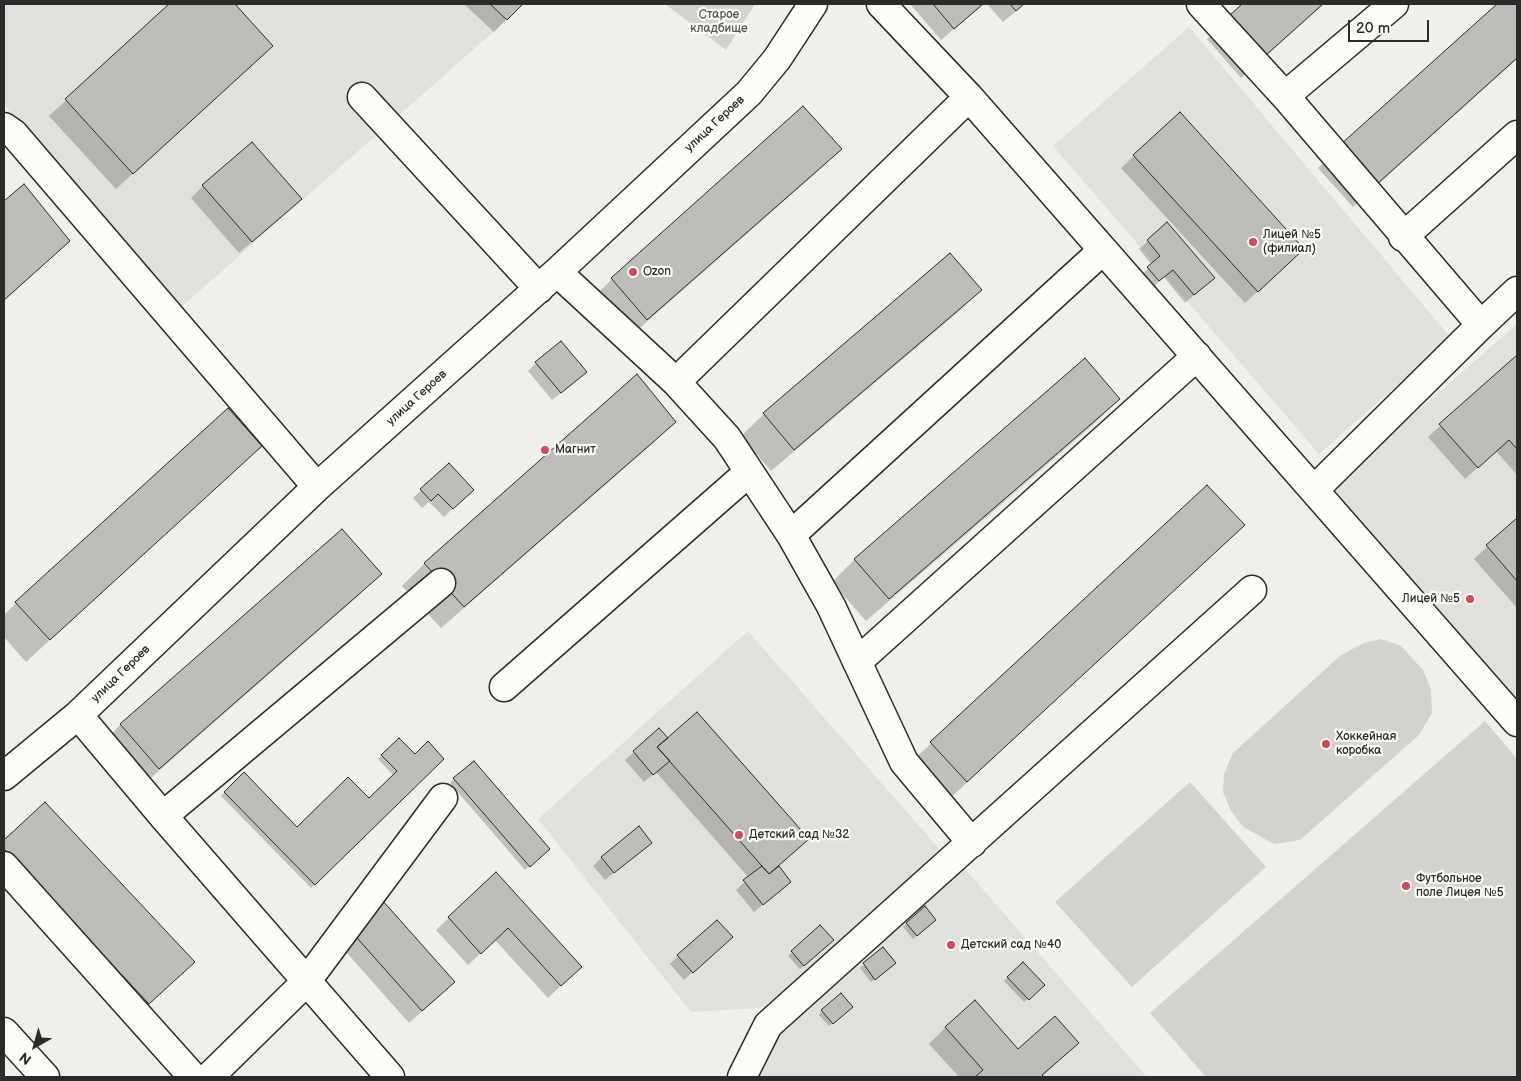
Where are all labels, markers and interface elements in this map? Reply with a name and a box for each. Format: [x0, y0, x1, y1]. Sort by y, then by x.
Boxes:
park label: Старое кладбище [690, 8, 748, 36]
scale bar [1351, 10, 1432, 42]
text: 20 m [1356, 19, 1390, 38]
street label: улица Героев [682, 93, 748, 155]
place label: Лицей №5 (филиал) [1263, 228, 1321, 256]
marker: Лицей №5 (филиал) [1247, 236, 1259, 248]
place label: Ozon [643, 265, 671, 279]
marker: Ozon [627, 266, 639, 278]
street label: улица Героев [384, 367, 450, 429]
place label: Магнит [555, 443, 596, 457]
marker: Магнит [539, 444, 551, 456]
place label: Лицей №5 [1402, 592, 1460, 606]
marker: Лицей №5 [1464, 593, 1476, 605]
street label: улица Героев [89, 643, 153, 705]
place label: Хоккейная коробка [1336, 730, 1396, 758]
marker: Хоккейная коробка [1320, 738, 1332, 750]
place label: Детский сад №32 [749, 828, 849, 842]
marker: Детский сад №32 [733, 829, 745, 841]
place label: Футбольное поле Лицея №5 [1416, 872, 1504, 900]
marker: Футбольное поле Лицея №5 [1400, 880, 1412, 892]
place label: Детский сад №40 [961, 938, 1061, 952]
marker: Детский сад №40 [945, 939, 957, 951]
north arrow [10, 1021, 60, 1071]
text: N [16, 1048, 35, 1068]

